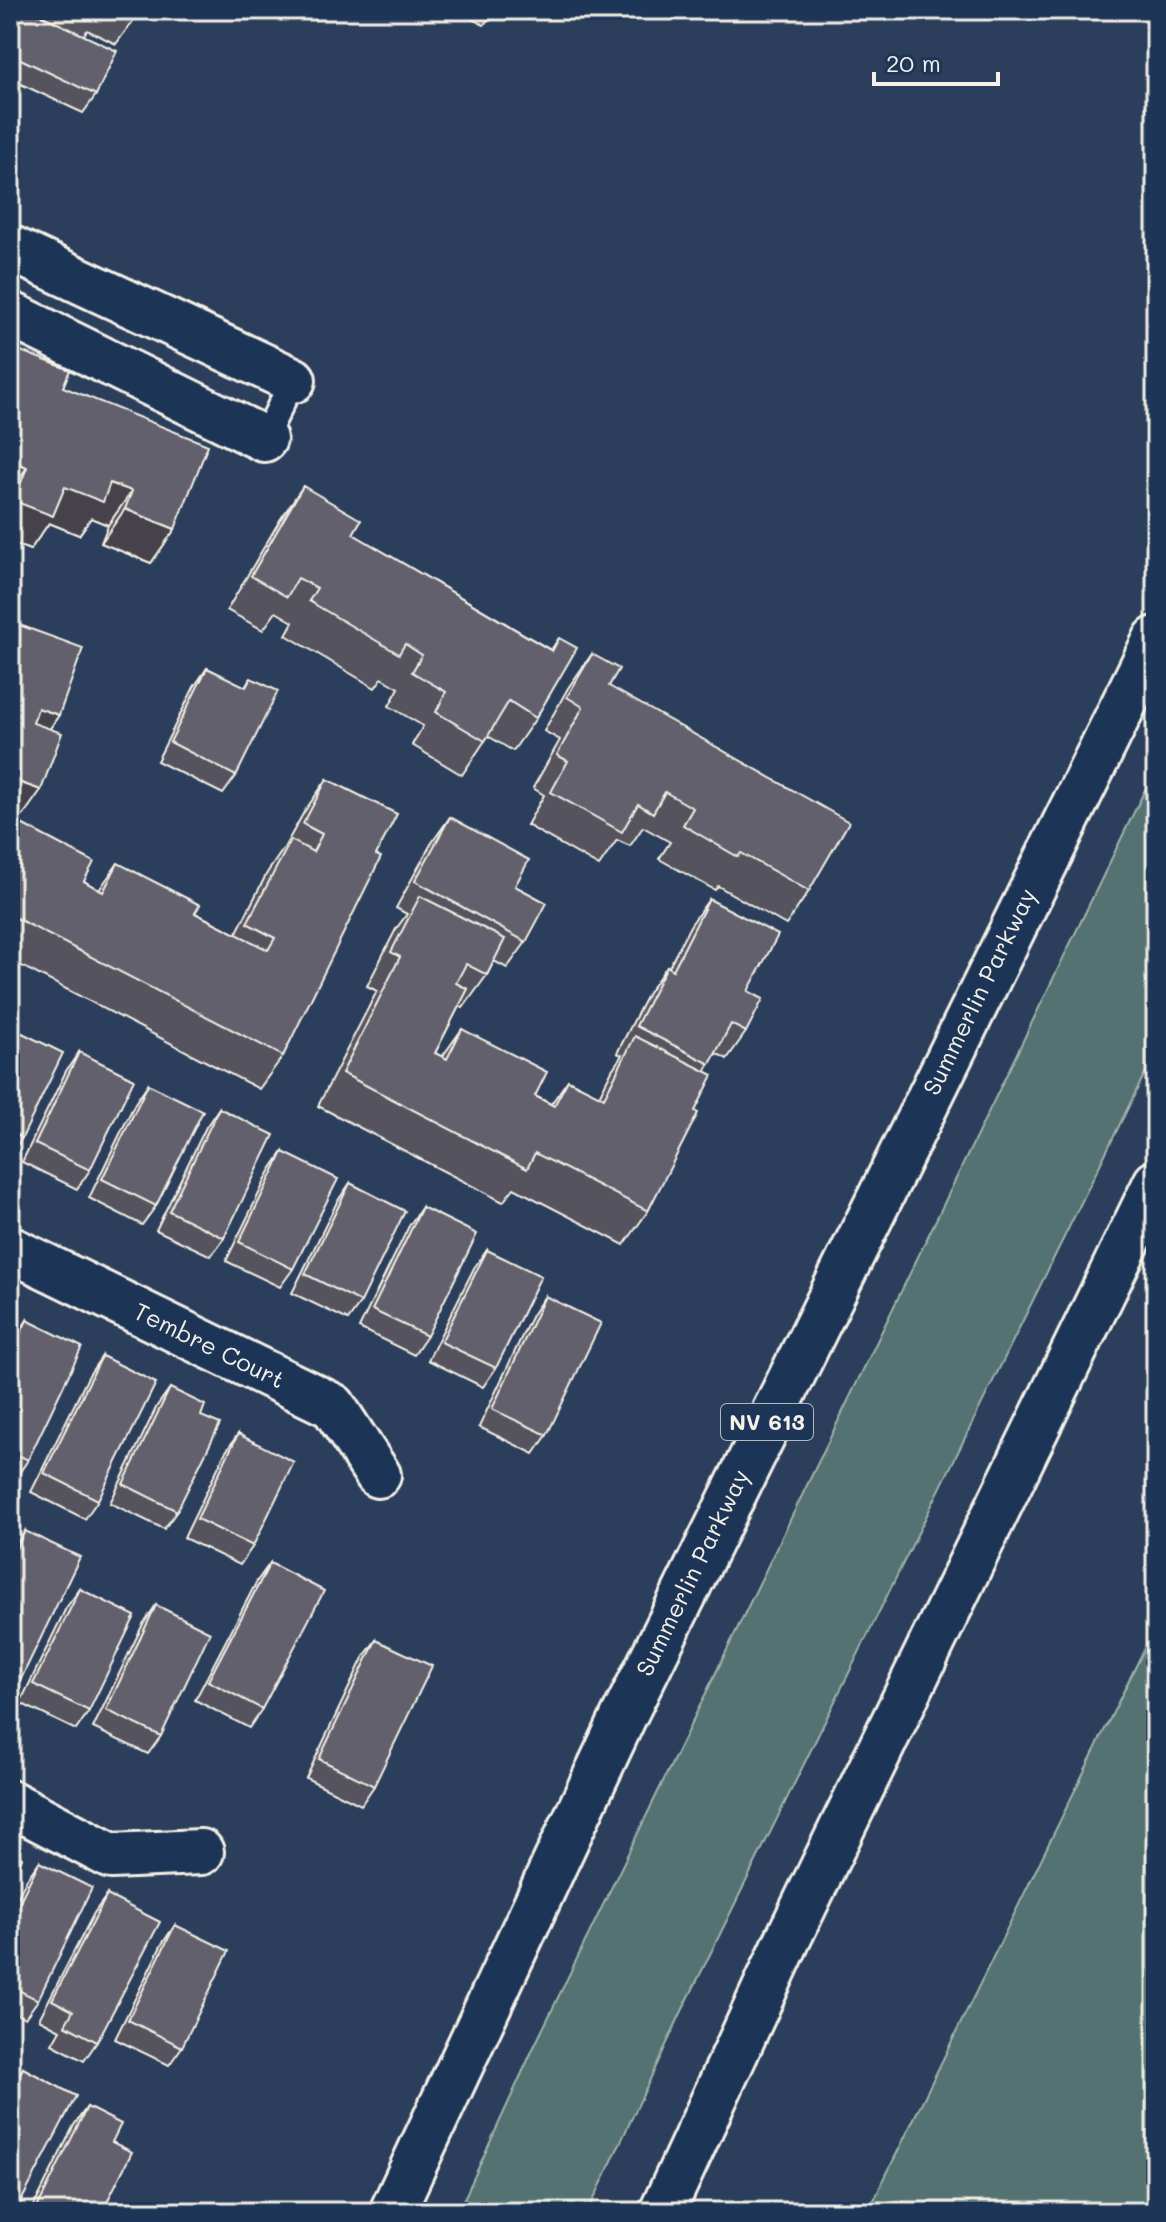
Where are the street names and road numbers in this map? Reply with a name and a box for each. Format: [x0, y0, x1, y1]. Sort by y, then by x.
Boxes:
street label: Summerlin Parkway [915, 883, 1042, 1100]
street label: Tembre Court [129, 1295, 290, 1395]
road number: NV 613 [721, 1404, 813, 1440]
street label: Summerlin Parkway [628, 1464, 755, 1681]

